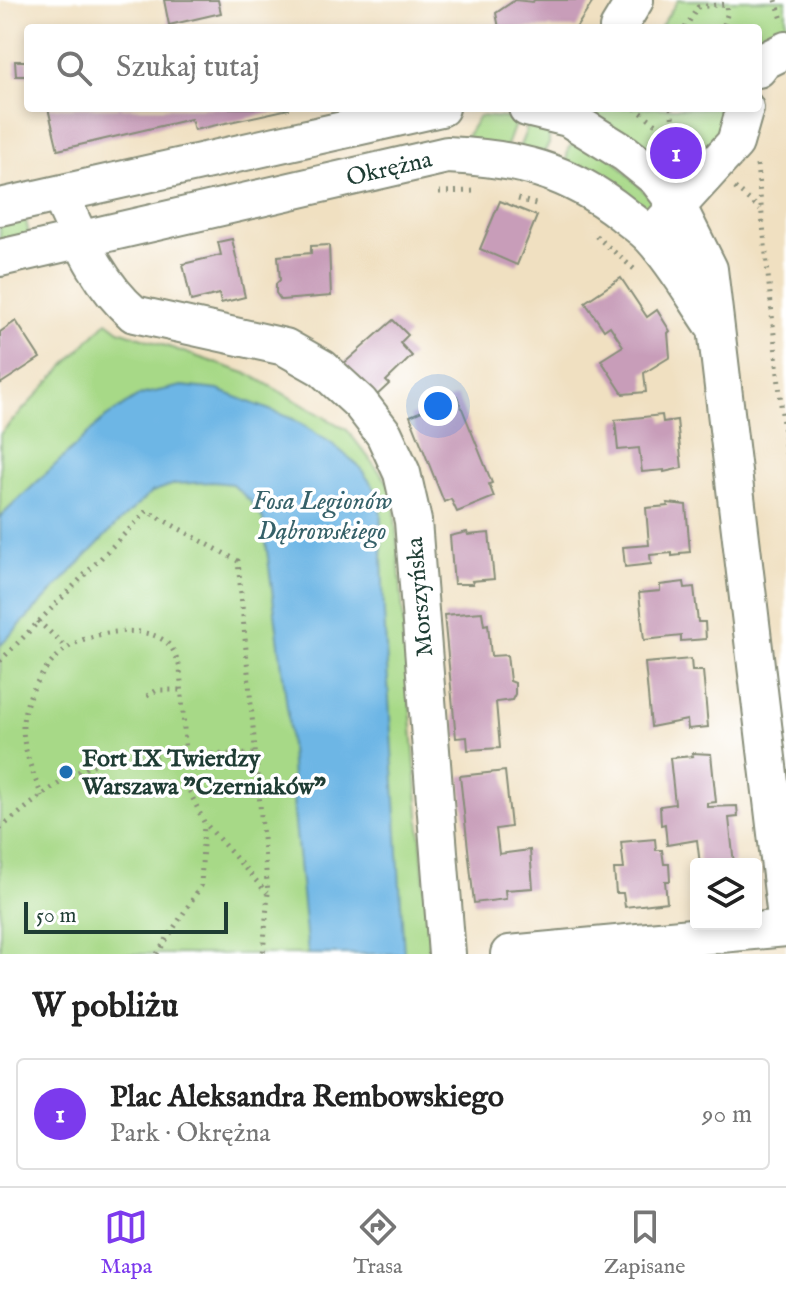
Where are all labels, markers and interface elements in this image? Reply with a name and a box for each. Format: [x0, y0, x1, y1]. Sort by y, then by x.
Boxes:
search box [24, 24, 762, 112]
icon: search [52, 46, 96, 90]
text: Szukaj tutaj [116, 49, 260, 87]
pin: 1 [650, 123, 702, 183]
street label: Okrężna [344, 144, 436, 194]
your location [418, 386, 458, 426]
water label: Fosa Legionów Dąbrowskiego [252, 485, 392, 549]
street label: Morszyńska [400, 535, 441, 658]
place label: Fort IX Twierdzy Warszawa "Czerniaków" [81, 744, 326, 803]
marker: Fort IX Twierdzy Warszawa "Czerniaków" [57, 763, 75, 781]
map controls [690, 858, 762, 930]
button: layers [690, 858, 762, 930]
scale bar [24, 898, 228, 934]
text: 50 m [36, 902, 77, 930]
text: W pobliżu [32, 985, 178, 1028]
text: Plac Aleksandra Rembowskiego [110, 1079, 504, 1117]
text: 1 [55, 1098, 65, 1131]
text: 90 m [702, 1098, 752, 1131]
text: Park · Okrężna [110, 1117, 271, 1150]
tab: Mapa [101, 1205, 152, 1281]
tab: Trasa [353, 1205, 403, 1281]
tab: Zapisane [604, 1205, 685, 1281]

